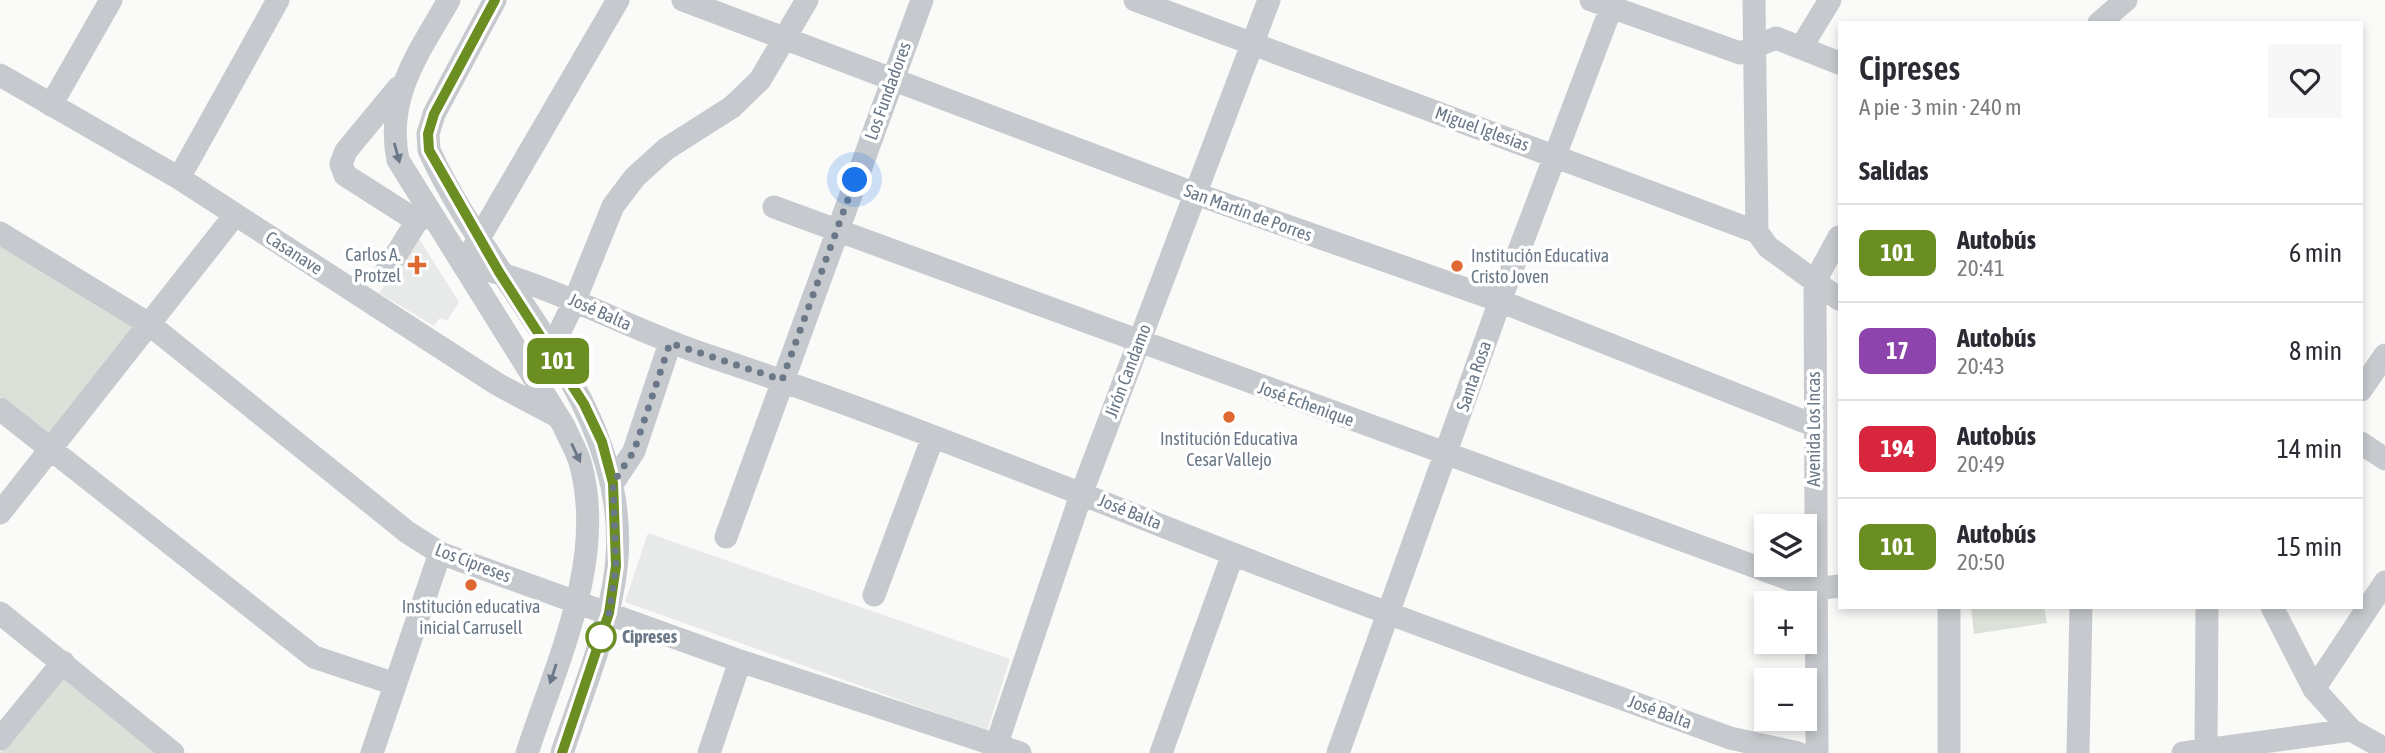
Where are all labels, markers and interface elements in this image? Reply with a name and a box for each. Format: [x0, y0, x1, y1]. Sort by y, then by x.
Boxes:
street label: Los Fundadores [860, 39, 915, 143]
button: heart [2268, 44, 2342, 118]
text: Cipreses [1859, 49, 1960, 87]
text: A pie · 3 min · 240 m [1859, 94, 2022, 120]
street label: Miguel Iglesias [1432, 102, 1532, 155]
one-way arrow [392, 142, 403, 164]
text: Salidas [1859, 156, 1928, 186]
your location [837, 162, 872, 197]
street label: San Martín de Porres [1181, 180, 1315, 245]
text: Autobús [1957, 225, 2036, 255]
street label: Casanave [262, 226, 327, 279]
text: 6 min [2289, 238, 2342, 268]
text: 101 [1881, 239, 1914, 266]
place label: Carlos A. Protzel [345, 244, 401, 286]
place label: Institución Educativa Cristo Joven [1471, 245, 1609, 287]
marker: Carlos A. Protzel [407, 255, 427, 275]
text: 20:41 [1957, 255, 2005, 281]
marker: Institución Educativa Cristo Joven [1449, 258, 1465, 274]
street label: José Balta [566, 288, 635, 335]
street label: Jirón Candamo [1100, 321, 1155, 421]
text: Autobús [1957, 323, 2036, 353]
text: 8 min [2289, 336, 2342, 366]
text: 17 [1886, 337, 1909, 364]
line badge: 101 [518, 338, 598, 384]
street label: Santa Rosa [1452, 338, 1495, 414]
text: 101 [541, 347, 575, 374]
text: 20:43 [1957, 353, 2005, 379]
street label: Avenida Los Incas [1803, 371, 1824, 487]
street label: José Echenique [1255, 376, 1357, 431]
marker: Institución Educativa Cesar Vallejo [1221, 409, 1237, 425]
text: Autobús [1957, 421, 2036, 451]
place label: Institución Educativa Cesar Vallejo [1160, 428, 1298, 470]
text: 14 min [2277, 434, 2342, 464]
text: 194 [1881, 435, 1914, 462]
one-way arrow [570, 443, 582, 463]
text: 20:49 [1957, 451, 2005, 477]
street label: José Balta [1095, 489, 1165, 534]
map controls [1754, 514, 1817, 731]
button: layers [1754, 514, 1817, 577]
text: Autobús [1957, 519, 2036, 549]
text: 15 min [2277, 532, 2342, 562]
text: 101 [1881, 533, 1914, 560]
street label: Los Cipreses [432, 539, 514, 587]
text: 20:50 [1957, 549, 2005, 575]
marker: Institución educativa inicial Carrusell [463, 577, 479, 593]
button: + [1754, 591, 1817, 654]
place label: Institución educativa inicial Carrusell [402, 596, 540, 638]
marker: Cipreses [586, 622, 616, 652]
place label: Cipreses [622, 626, 678, 647]
one-way arrow [547, 663, 558, 684]
button: − [1754, 668, 1817, 731]
street label: José Balta [1625, 690, 1695, 733]

